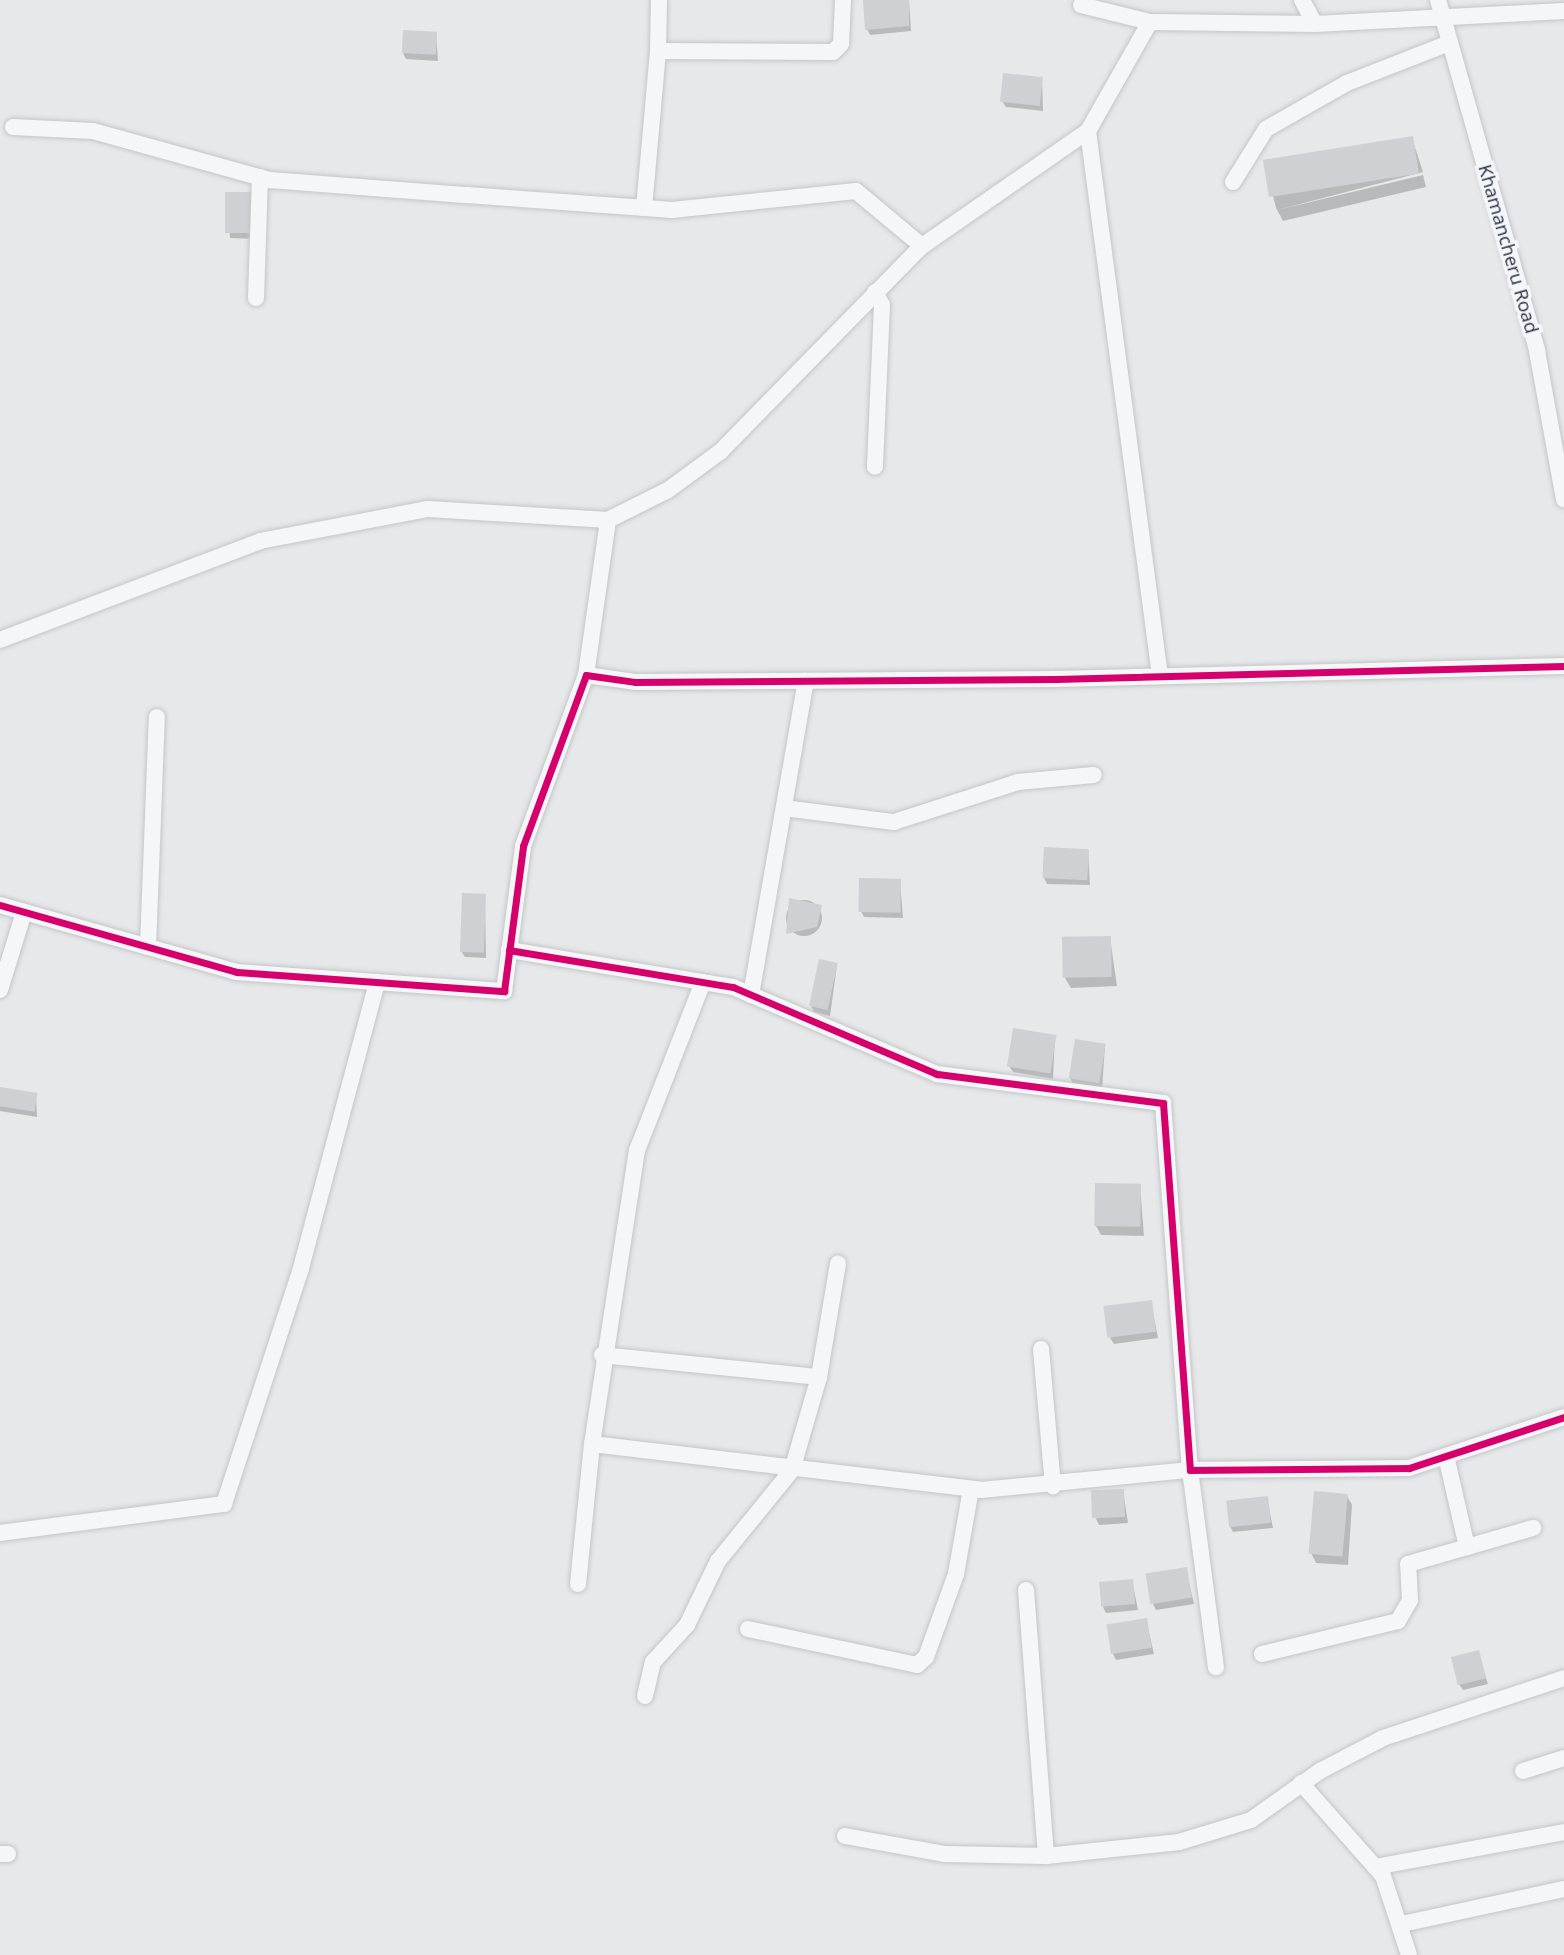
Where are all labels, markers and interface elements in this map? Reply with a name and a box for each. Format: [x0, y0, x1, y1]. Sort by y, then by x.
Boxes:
street label: Khamancheru Road [1473, 162, 1543, 336]

